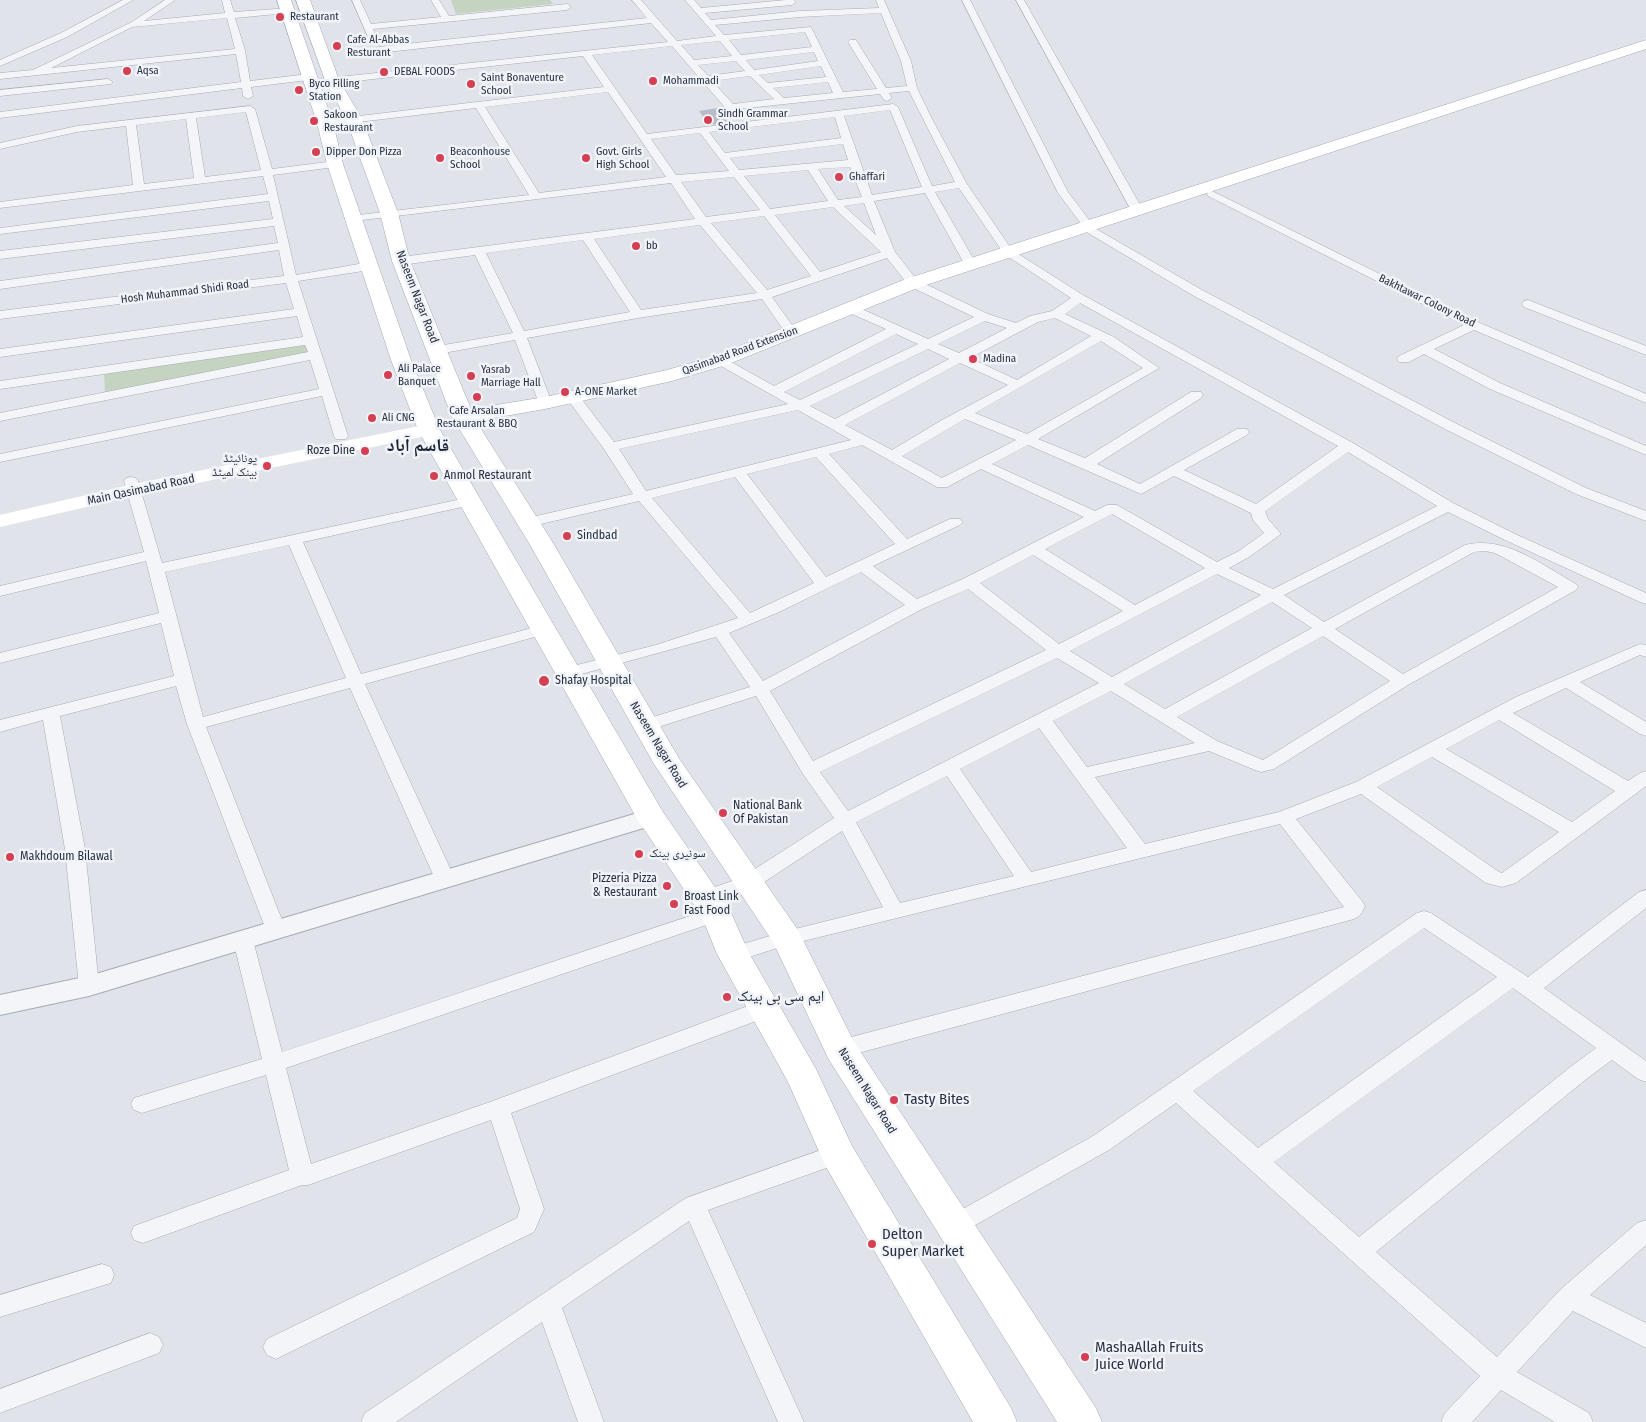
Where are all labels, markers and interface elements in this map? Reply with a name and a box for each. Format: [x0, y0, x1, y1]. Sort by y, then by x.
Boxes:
place label: Restaurant [290, 10, 339, 24]
marker: Restaurant [274, 11, 286, 23]
place label: Cafe Al-Abbas Resturant [347, 33, 409, 59]
marker: Cafe Al-Abbas Resturant [331, 40, 343, 52]
place label: Aqsa [137, 64, 159, 78]
marker: Aqsa [121, 65, 133, 77]
place label: DEBAL FOODS [394, 65, 455, 79]
marker: DEBAL FOODS [378, 66, 390, 78]
place label: Saint Bonaventure School [481, 71, 564, 97]
place label: Mohammadi [663, 74, 719, 88]
marker: Mohammadi [647, 75, 659, 87]
place label: Byco Filling Station [309, 77, 360, 103]
marker: Saint Bonaventure School [465, 78, 477, 90]
marker: Byco Filling Station [293, 84, 305, 96]
place label: Sindh Grammar School [718, 107, 788, 133]
place label: Sakoon Restaurant [324, 108, 373, 134]
marker: Sindh Grammar School [702, 114, 714, 126]
marker: Sakoon Restaurant [308, 115, 320, 127]
place label: Dipper Don Pizza [326, 145, 402, 159]
place label: Beaconhouse School [450, 145, 510, 171]
place label: Govt. Girls High School [596, 145, 649, 171]
marker: Dipper Don Pizza [310, 146, 322, 158]
marker: Beaconhouse School [434, 152, 446, 164]
marker: Govt. Girls High School [580, 152, 592, 164]
place label: Ghaffari [849, 170, 885, 184]
marker: Ghaffari [833, 171, 845, 183]
place label: bb [646, 239, 658, 253]
marker: bb [630, 240, 642, 252]
street label: Naseem Nagar Road [393, 249, 441, 345]
street label: Bakhtawar Colony Road [1377, 272, 1477, 330]
street label: Hosh Muhammad Shidi Road [120, 278, 250, 306]
street label: Qasimabad Road Extension [680, 324, 800, 378]
place label: Madina [983, 352, 1016, 366]
marker: Madina [967, 353, 979, 365]
place label: Ali Palace Banquet [398, 362, 441, 388]
place label: Yasrab Marriage Hall [481, 363, 541, 389]
marker: Ali Palace Banquet [382, 369, 394, 381]
marker: Yasrab Marriage Hall [465, 370, 477, 382]
place label: A-ONE Market [575, 385, 637, 399]
marker: A-ONE Market [559, 386, 571, 398]
marker: Cafe Arsalan Restaurant & BBQ [471, 391, 483, 403]
place label: Cafe Arsalan Restaurant & BBQ [437, 404, 517, 430]
place label: Ali CNG [382, 411, 415, 425]
marker: Ali CNG [366, 412, 378, 424]
district label: قاسم آباد [387, 435, 449, 457]
place label: Roze Dine [307, 444, 355, 458]
marker: Roze Dine [359, 445, 371, 457]
place label: یونائیٹڈ بینک لمیٹڈ [212, 452, 257, 480]
marker: یونائیٹڈ بینک لمیٹڈ [261, 460, 273, 472]
place label: Anmol Restaurant [444, 469, 532, 483]
marker: Anmol Restaurant [428, 470, 440, 482]
street label: Main Qasimabad Road [86, 472, 196, 508]
place label: Sindbad [577, 529, 617, 543]
marker: Sindbad [561, 530, 573, 542]
marker: Shafay Hospital [537, 674, 551, 688]
place label: Shafay Hospital [555, 674, 631, 688]
street label: Naseem Nagar Road [627, 699, 689, 791]
place label: National Bank Of Pakistan [733, 799, 802, 827]
marker: National Bank Of Pakistan [717, 807, 729, 819]
place label: سونیری بینک [649, 847, 706, 861]
marker: سونیری بینک [633, 848, 645, 860]
place label: Makhdoum Bilawal [20, 850, 113, 864]
marker: Makhdoum Bilawal [4, 851, 16, 863]
place label: Pizzeria Pizza & Restaurant [592, 872, 657, 900]
marker: Pizzeria Pizza & Restaurant [661, 880, 673, 892]
place label: Broast Link Fast Food [684, 890, 739, 918]
marker: Broast Link Fast Food [668, 898, 680, 910]
place label: ایم سی بی بینک [737, 988, 824, 1006]
marker: ایم سی بی بینک [721, 991, 733, 1003]
street label: Naseem Nagar Road [835, 1045, 899, 1137]
place label: Tasty Bites [904, 1091, 969, 1109]
marker: Tasty Bites [888, 1094, 900, 1106]
place label: Delton Super Market [882, 1226, 964, 1261]
marker: Delton Super Market [866, 1238, 878, 1250]
place label: MashaAllah Fruits Juice World [1095, 1339, 1203, 1374]
marker: MashaAllah Fruits Juice World [1079, 1351, 1091, 1363]

